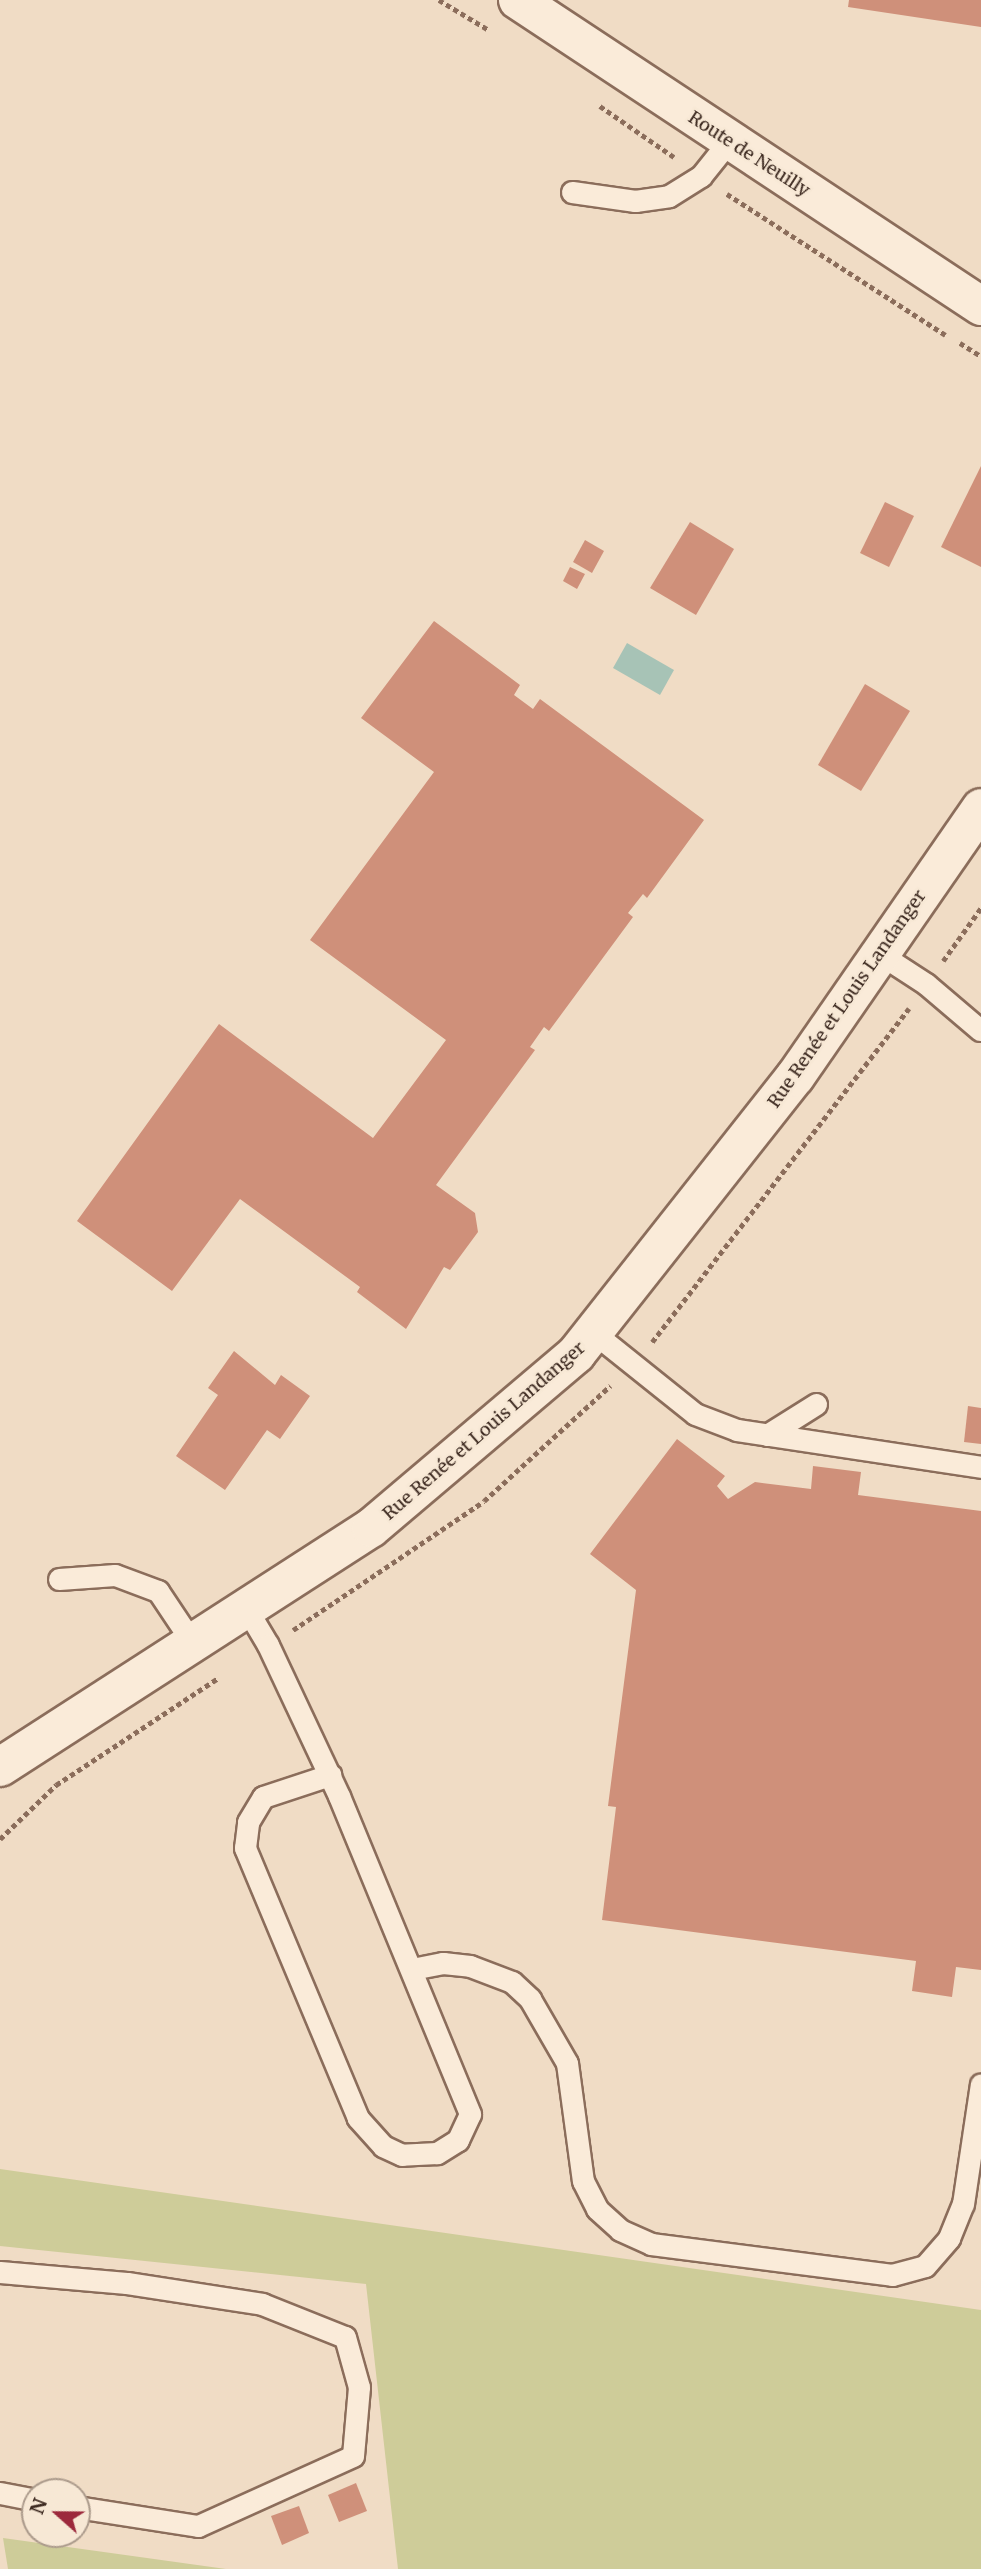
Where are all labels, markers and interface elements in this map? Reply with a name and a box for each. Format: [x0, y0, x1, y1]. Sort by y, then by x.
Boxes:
street label: Route de Neuilly [684, 107, 814, 201]
street label: Rue Renée et Louis Landanger [763, 886, 931, 1112]
street label: Rue Renée et Louis Landanger [378, 1337, 590, 1525]
north arrow [21, 2478, 91, 2548]
text: N [24, 2495, 52, 2518]

